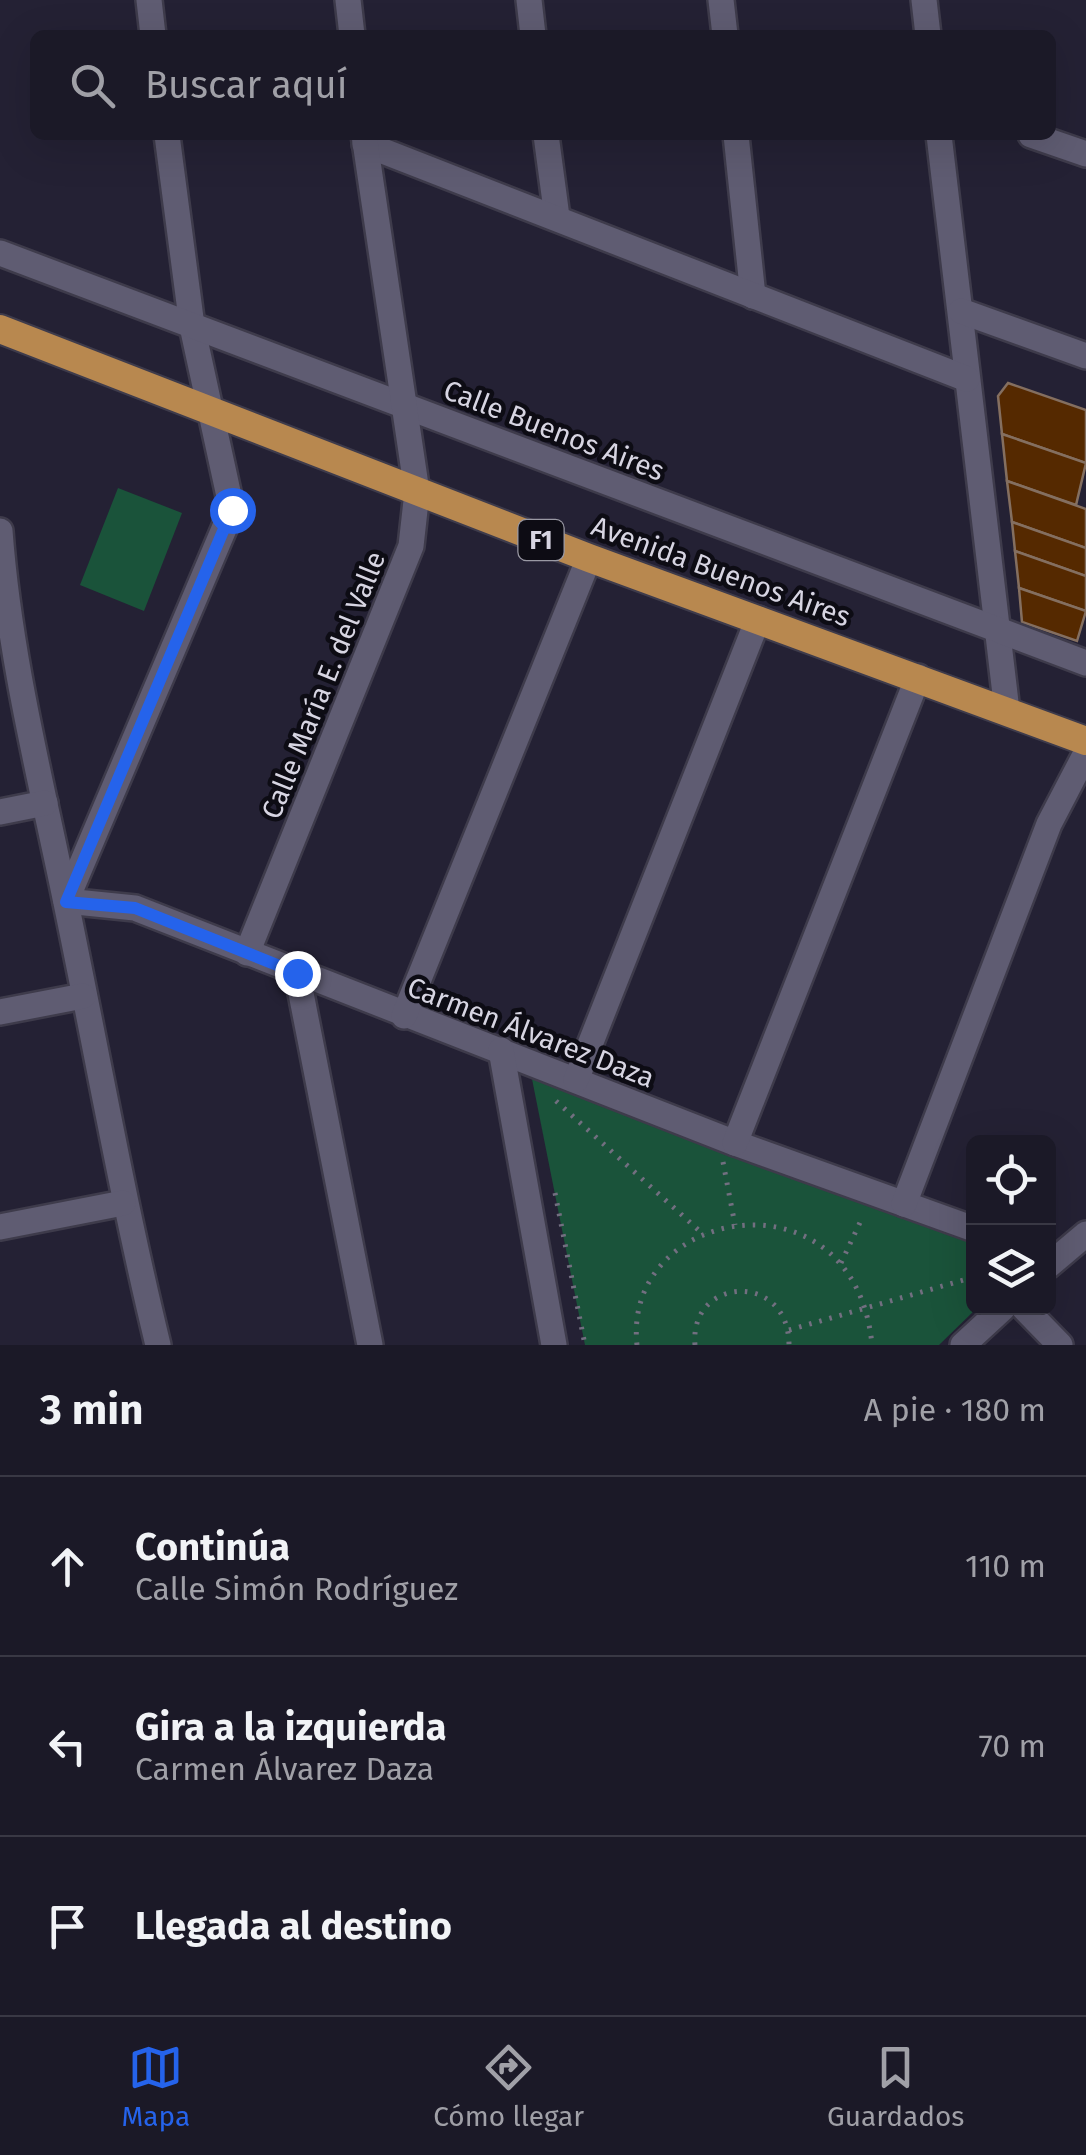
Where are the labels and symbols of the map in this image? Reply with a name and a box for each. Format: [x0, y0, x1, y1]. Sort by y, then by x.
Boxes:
street label: Calle Buenos Aires [439, 373, 669, 488]
route start [210, 488, 256, 534]
street label: Avenida Buenos Aires [587, 509, 855, 634]
road number: F1 [518, 520, 564, 560]
street label: Calle María E. del Valle [255, 547, 392, 824]
route end [275, 951, 321, 997]
street label: Carmen Álvarez Daza [403, 970, 659, 1095]

